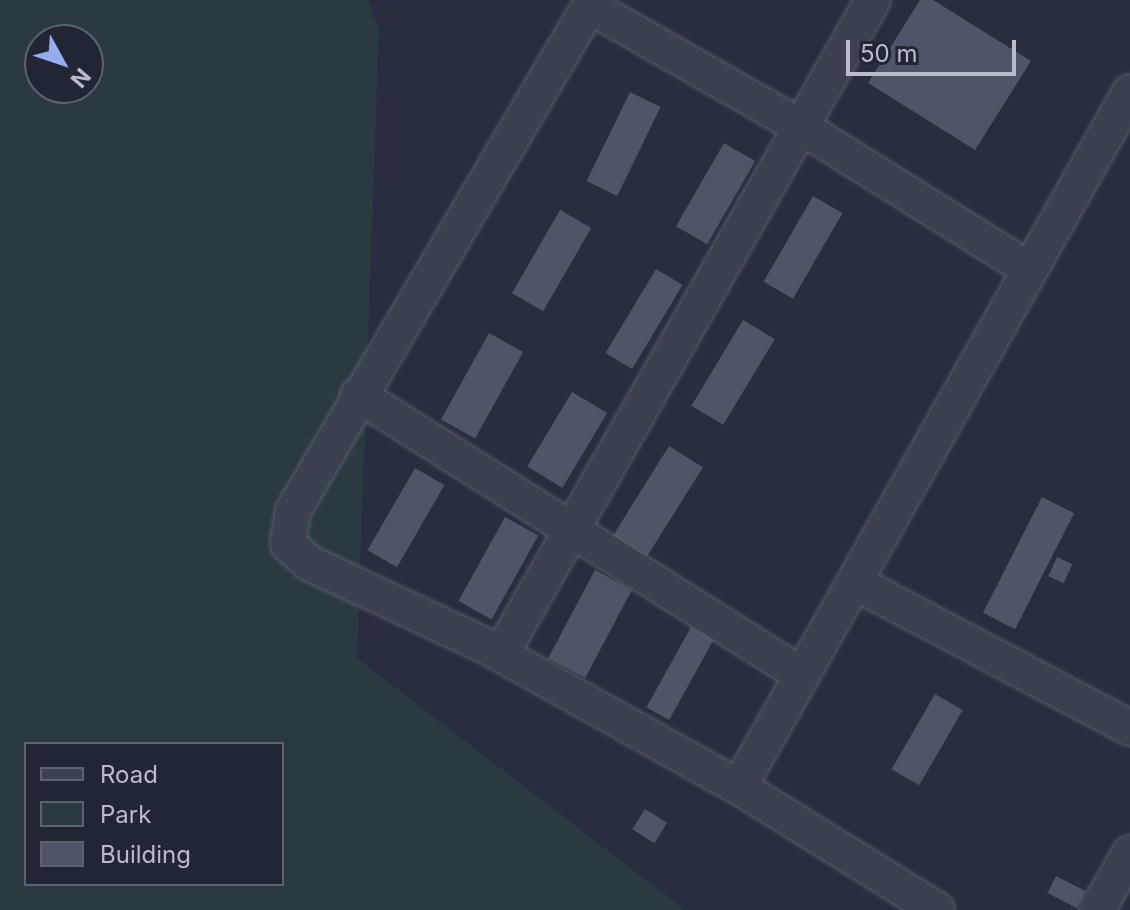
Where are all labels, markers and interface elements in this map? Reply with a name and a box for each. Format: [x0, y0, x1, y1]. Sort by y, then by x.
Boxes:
north arrow [24, 24, 104, 104]
scale bar [850, 24, 1020, 74]
text: 50 m [860, 39, 918, 68]
text: N [66, 63, 96, 93]
legend [24, 742, 284, 886]
text: Road [100, 760, 158, 789]
text: Park [100, 800, 151, 829]
text: Building [100, 840, 191, 869]

